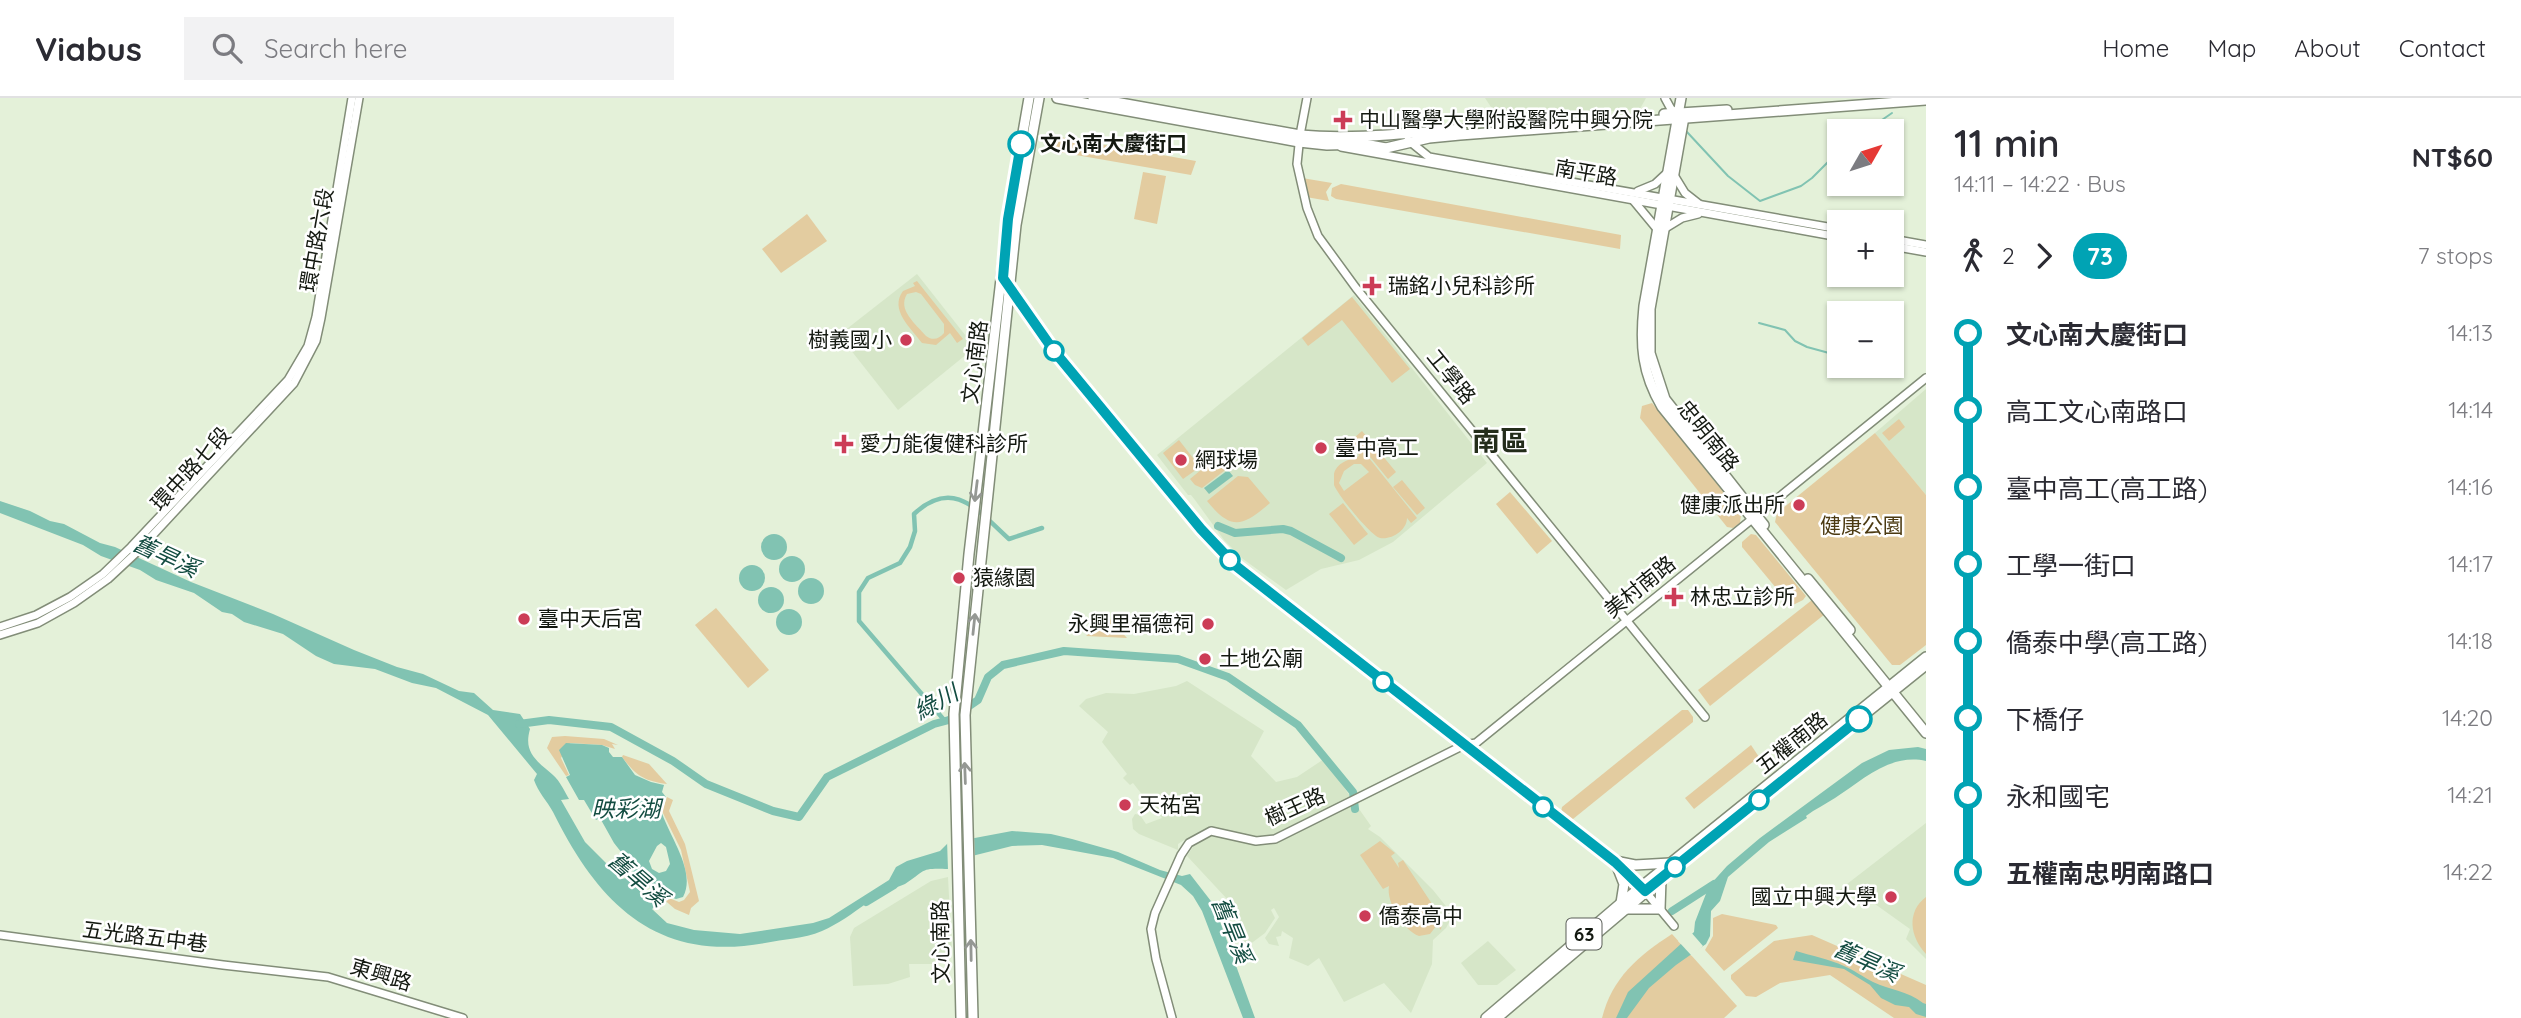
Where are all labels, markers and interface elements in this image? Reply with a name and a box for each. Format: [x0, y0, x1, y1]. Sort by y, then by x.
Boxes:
search box [184, 17, 674, 80]
text: Viabus [35, 28, 142, 69]
icon: search [208, 29, 246, 67]
text: Search here [264, 32, 407, 65]
text: Home [2102, 33, 2169, 63]
text: Map [2207, 33, 2256, 63]
text: About [2294, 33, 2361, 63]
text: Contact [2399, 33, 2486, 63]
place label: 中山醫學大學附設醫院中興分院 [1359, 106, 1653, 132]
marker: 中山醫學大學附設醫院中興分院 [1333, 110, 1353, 130]
north arrow [1827, 119, 1904, 196]
map controls [1827, 119, 1904, 378]
text: 11 min [1954, 119, 2060, 167]
place label: 文心南大慶街口 [1040, 130, 1187, 156]
marker: 文心南大慶街口 [1008, 131, 1034, 157]
text: NT$60 [2412, 141, 2493, 174]
street label: 南平路 [1553, 154, 1619, 190]
text: 14:11 – 14:22 · Bus [1954, 169, 2126, 198]
street label: 環中路六段 [294, 186, 338, 294]
button: + [1827, 210, 1904, 287]
icon: walk [1954, 237, 1992, 275]
icon: forward [2025, 237, 2063, 275]
text: 2 [2002, 241, 2015, 270]
text: 73 [2087, 241, 2113, 271]
text: 7 stops [2418, 241, 2493, 270]
place label: 瑞銘小兒科診所 [1388, 272, 1535, 298]
marker: 瑞銘小兒科診所 [1362, 276, 1382, 296]
button: − [1827, 301, 1904, 378]
text: 文心南大慶街口 [2006, 318, 2188, 351]
text: 14:13 [2448, 318, 2493, 347]
street label: 文心南路 [956, 319, 992, 405]
place label: 樹義國小 [808, 326, 892, 352]
marker: 樹義國小 [898, 332, 914, 348]
unlabelled marker [1044, 341, 1064, 361]
street label: 工學路 [1422, 344, 1482, 409]
street label: 忠明南路 [1672, 395, 1745, 476]
text: 高工文心南路口 [2006, 395, 2188, 428]
text: 14:14 [2448, 395, 2493, 424]
street label: 環中路七段 [145, 421, 236, 516]
district label: 南區 [1472, 423, 1528, 458]
place label: 愛力能復健科診所 [860, 430, 1028, 456]
marker: 愛力能復健科診所 [834, 434, 854, 454]
place label: 臺中高工 [1335, 434, 1419, 460]
marker: 臺中高工 [1313, 440, 1329, 456]
place label: 網球場 [1195, 446, 1258, 472]
marker: 網球場 [1173, 452, 1189, 468]
text: 臺中高工(高工路) [2006, 472, 2207, 505]
text: 14:16 [2448, 472, 2493, 501]
one-way arrow [970, 479, 983, 502]
place label: 健康派出所 [1680, 491, 1785, 517]
marker: 健康派出所 [1791, 497, 1807, 513]
park label: 健康公園 [1820, 512, 1904, 538]
water label: 舊旱溪 [129, 528, 206, 585]
text: 工學一街口 [2006, 549, 2136, 582]
text: 14:17 [2448, 549, 2493, 578]
unlabelled marker [1220, 550, 1240, 570]
street label: 美村南路 [1599, 550, 1680, 623]
place label: 猿緣園 [973, 564, 1036, 590]
marker: 猿緣園 [951, 570, 967, 586]
place label: 林忠立診所 [1690, 583, 1795, 609]
marker: 林忠立診所 [1664, 587, 1684, 607]
place label: 臺中天后宮 [538, 605, 643, 631]
place label: 永興里福德祠 [1068, 610, 1194, 636]
marker: 臺中天后宮 [516, 611, 532, 627]
one-way arrow [968, 613, 981, 636]
marker: 永興里福德祠 [1200, 616, 1216, 632]
text: 僑泰中學(高工路) [2006, 626, 2207, 659]
text: 14:18 [2447, 626, 2493, 655]
place label: 土地公廟 [1219, 645, 1303, 671]
marker: 土地公廟 [1197, 651, 1213, 667]
unlabelled marker [1373, 672, 1393, 692]
water label: 綠川 [909, 676, 966, 725]
text: 下橋仔 [2006, 703, 2084, 736]
text: 14:20 [2442, 703, 2493, 732]
street label: 五權南路 [1751, 706, 1832, 779]
unlabelled marker [1846, 706, 1872, 732]
one-way arrow [959, 762, 972, 785]
text: 永和國宅 [2006, 780, 2110, 813]
text: 14:21 [2447, 780, 2493, 809]
street label: 樹王路 [1261, 781, 1329, 831]
unlabelled marker [1749, 790, 1769, 810]
place label: 天祐宮 [1139, 791, 1202, 817]
water label: 映彩湖 [592, 794, 664, 823]
marker: 天祐宮 [1117, 797, 1133, 813]
unlabelled marker [1533, 797, 1553, 817]
water label: 舊旱溪 [603, 845, 676, 914]
unlabelled marker [1665, 857, 1685, 877]
text: 五權南忠明南路口 [2006, 857, 2214, 890]
text: 14:22 [2443, 857, 2493, 886]
place label: 國立中興大學 [1751, 883, 1877, 909]
marker: 國立中興大學 [1883, 889, 1899, 905]
water label: 舊旱溪 [1206, 892, 1260, 970]
street label: 文心南路 [926, 900, 954, 984]
place label: 僑泰高中 [1379, 902, 1463, 928]
marker: 僑泰高中 [1357, 908, 1373, 924]
street label: 五光路五中巷 [81, 915, 209, 957]
road number: 63 [1566, 918, 1602, 950]
water label: 舊旱溪 [1830, 933, 1907, 989]
one-way arrow [965, 939, 978, 962]
street label: 東興路 [347, 952, 415, 996]

